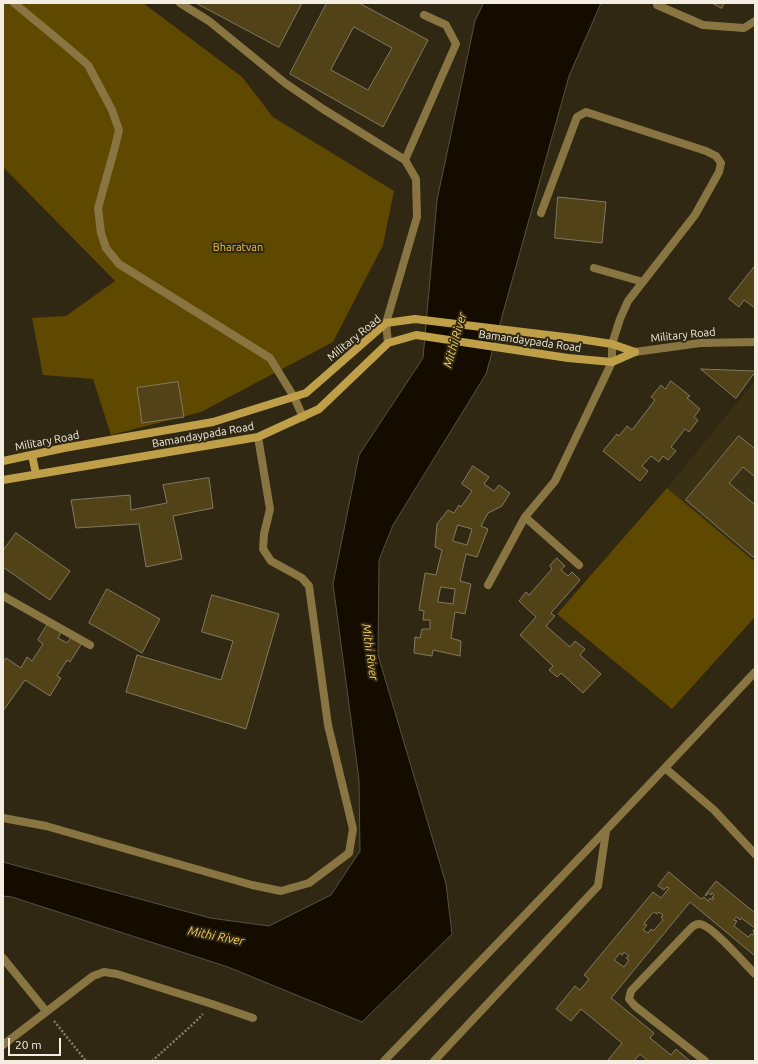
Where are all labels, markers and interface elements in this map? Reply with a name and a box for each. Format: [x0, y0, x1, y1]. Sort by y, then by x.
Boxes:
park label: Bharatvan [213, 240, 263, 254]
water label: Mithi River [440, 311, 470, 369]
street label: Military Road [324, 312, 384, 364]
street label: Military Road [650, 325, 716, 345]
street label: Bamandaypada Road [478, 327, 582, 355]
street label: Bamandaypada Road [151, 420, 255, 450]
street label: Military Road [14, 428, 80, 454]
water label: Mithi River [359, 623, 381, 681]
water label: Mithi River [187, 923, 245, 949]
scale bar [10, 1030, 63, 1056]
text: 20 m [15, 1038, 42, 1051]

